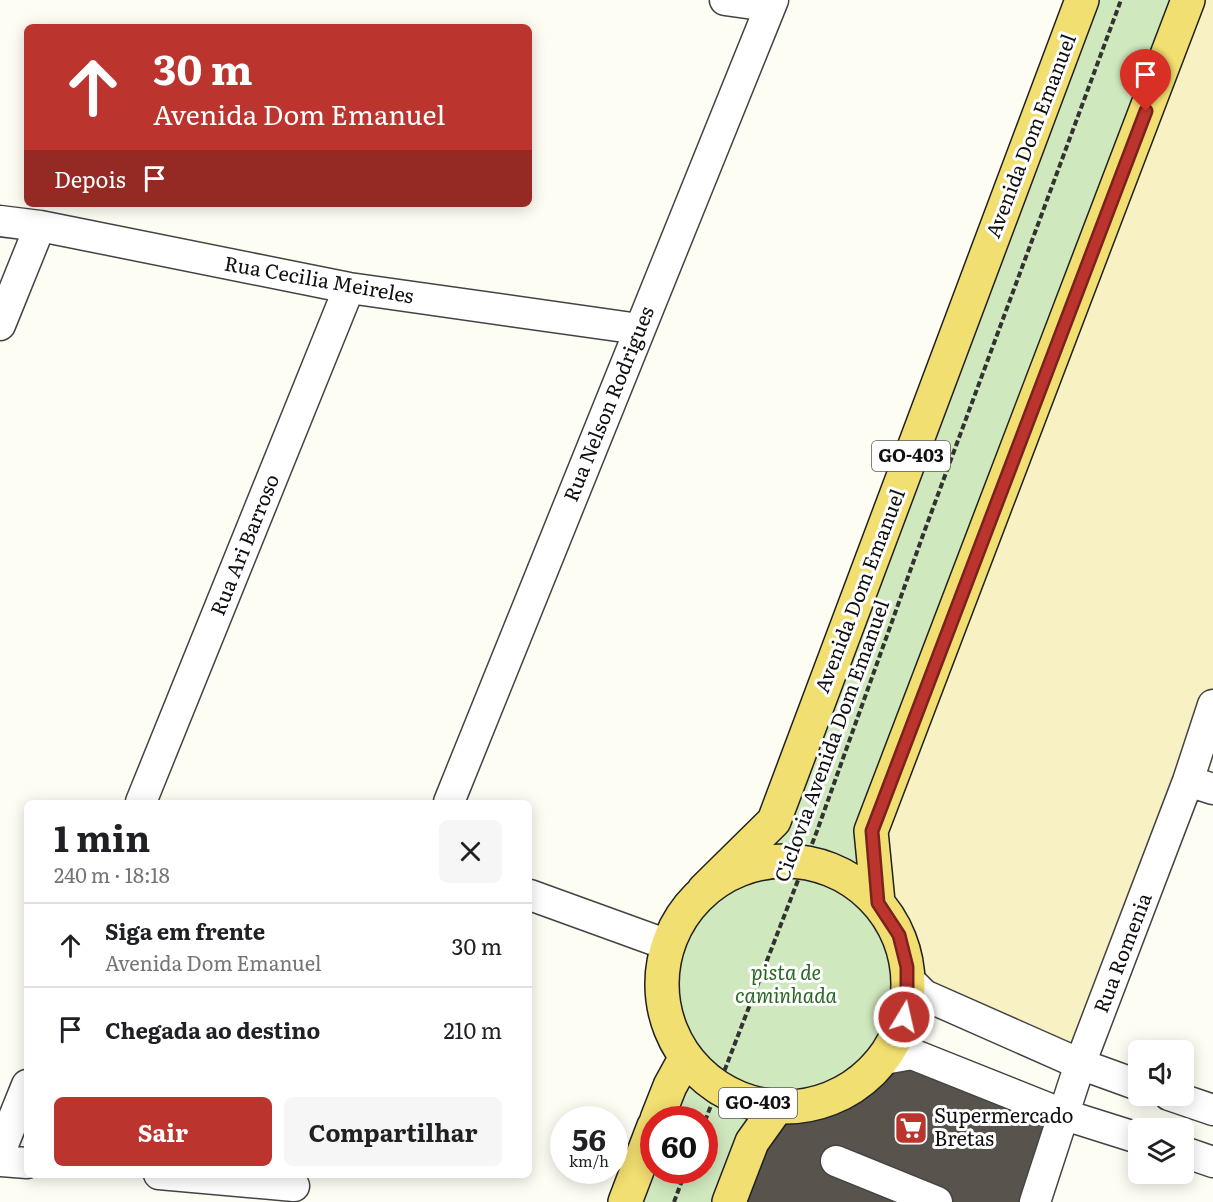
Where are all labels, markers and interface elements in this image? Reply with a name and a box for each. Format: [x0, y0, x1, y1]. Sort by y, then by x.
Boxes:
street label: Avenida Dom Emanuel [976, 29, 1082, 242]
text: 30 m [153, 36, 253, 98]
icon: ahead [54, 48, 132, 126]
pin [1120, 49, 1171, 111]
icon: arrive [1129, 58, 1162, 91]
text: Avenida Dom Emanuel [153, 93, 445, 133]
text: Depois [54, 162, 126, 195]
icon: arrive [138, 162, 171, 195]
street label: Rua Cecilia Meireles [222, 247, 416, 309]
street label: Rua Nelson Rodrigues [554, 301, 660, 505]
road number: GO-403 [872, 441, 950, 471]
street label: Rua Ari Barroso [201, 469, 285, 619]
street label: Avenida Dom Emanuel [805, 484, 911, 697]
street label: Ciclovia Avenida Dom Emanuel [765, 595, 895, 886]
text: 1 min [54, 810, 150, 863]
button: close [439, 820, 502, 883]
text: 240 m · 18:18 [54, 859, 170, 889]
street label: Rua Romenia [1084, 888, 1158, 1017]
text: Siga em frente [105, 914, 265, 947]
icon: ahead [54, 929, 87, 962]
text: 30 m [452, 929, 502, 962]
text: Avenida Dom Emanuel [105, 947, 321, 977]
park label: pista de caminhada [735, 956, 838, 1009]
position arrow [872, 985, 936, 1049]
icon: arrive [54, 1013, 87, 1046]
text: Chegada ao destino [105, 1013, 320, 1046]
text: 210 m [443, 1013, 502, 1046]
map controls [1128, 1040, 1194, 1184]
button: sound [1128, 1040, 1194, 1106]
road number: GO-403 [719, 1088, 797, 1118]
button: Sair [54, 1097, 272, 1166]
button: Compartilhar [284, 1097, 502, 1166]
place label: Supermercado Bretas [934, 1099, 1074, 1152]
speed limit sign: 60 [640, 1106, 718, 1184]
supermarket icon: Supermercado Bretas [893, 1110, 929, 1146]
text: 56 [572, 1116, 606, 1160]
button: layers [1128, 1118, 1194, 1184]
text: km/h [569, 1149, 609, 1172]

